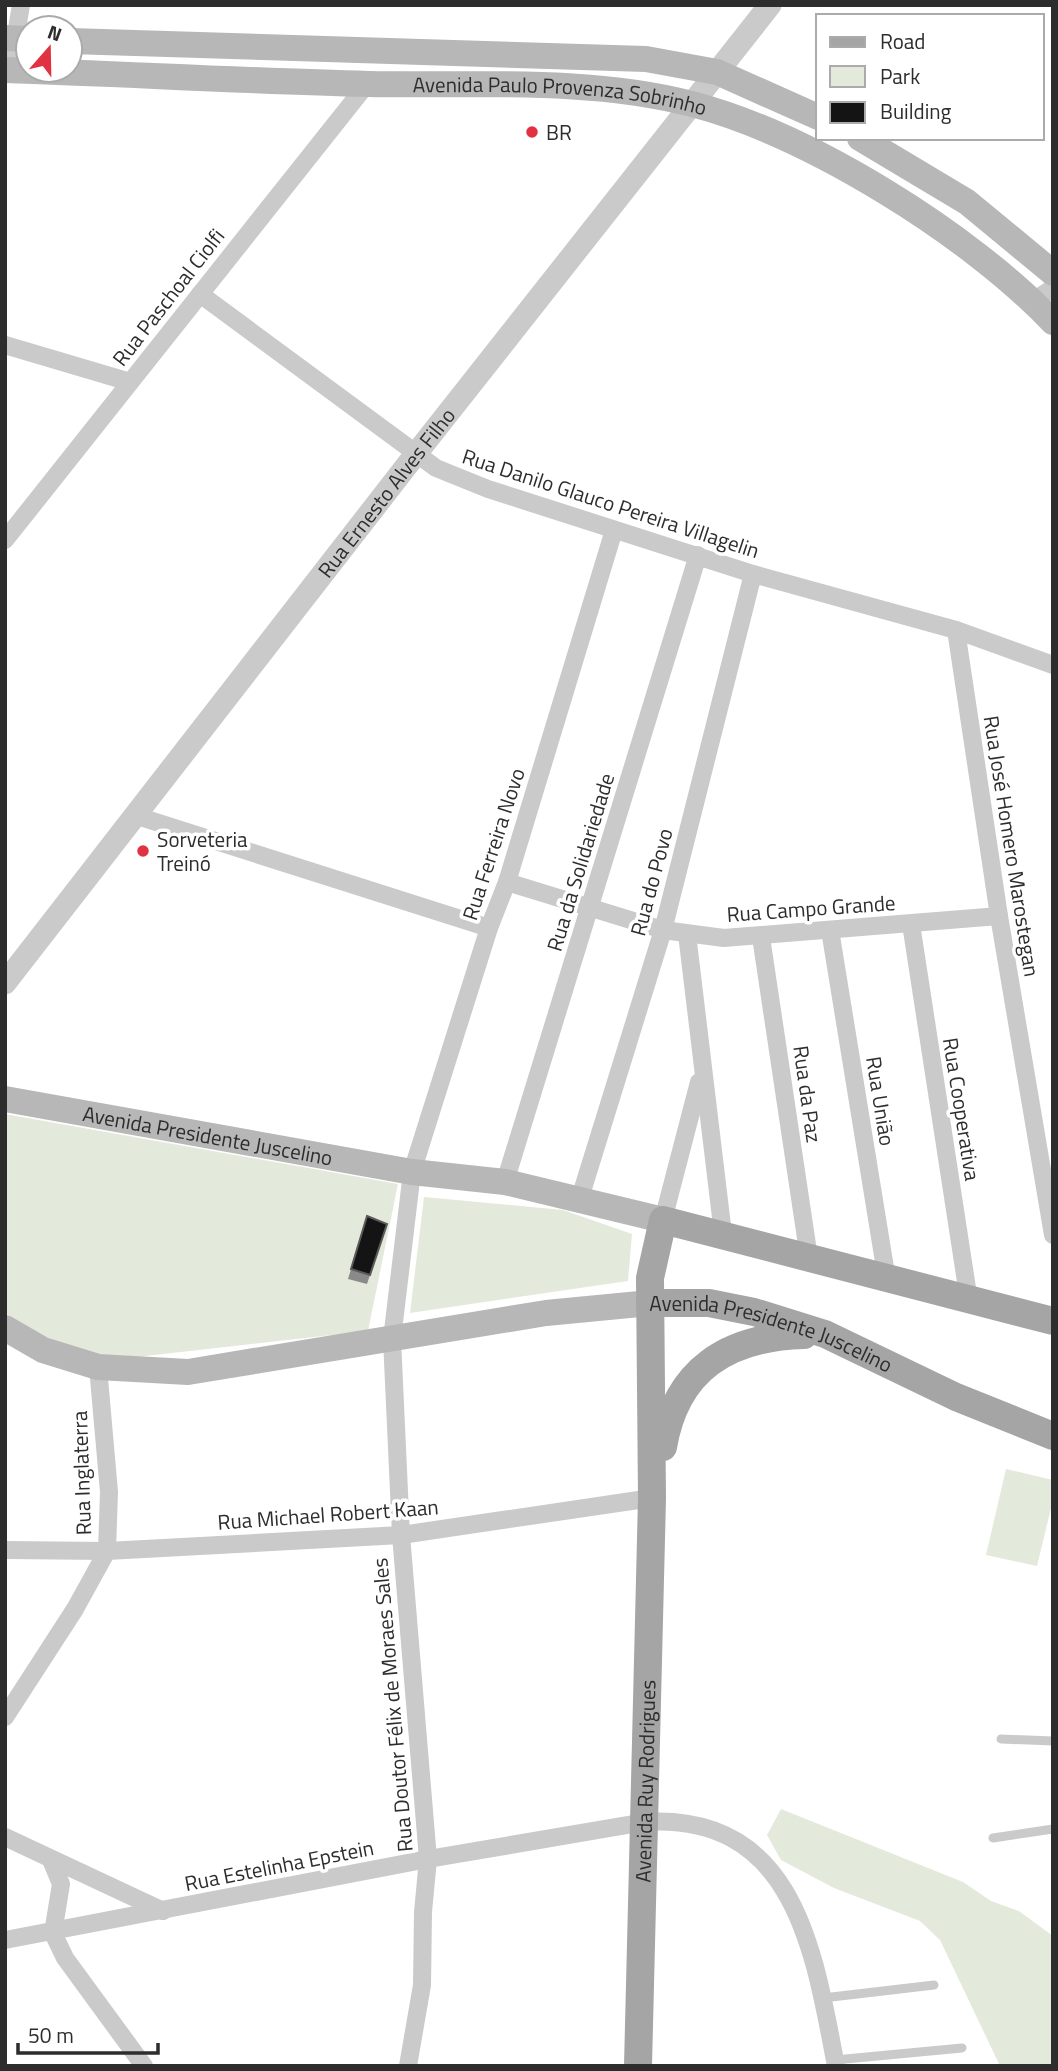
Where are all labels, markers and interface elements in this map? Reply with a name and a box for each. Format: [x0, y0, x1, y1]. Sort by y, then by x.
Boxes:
north arrow [14, 14, 84, 84]
legend [816, 14, 1044, 140]
text: N [44, 17, 66, 48]
text: Road [880, 25, 925, 57]
text: Park [880, 60, 920, 92]
street label: Avenida Paulo Provenza Sobrinho [413, 68, 711, 123]
text: Building [880, 95, 952, 127]
place label: BR [546, 116, 572, 148]
marker: BR [524, 124, 540, 140]
street label: Rua Paschoal Ciolfi [104, 221, 232, 373]
street label: Rua Ernesto Alves Filho [309, 401, 463, 584]
street label: Rua Danilo Glauco Pereira Villagelin [458, 440, 764, 566]
street label: Rua José Homero Marostegan [976, 713, 1048, 979]
street label: Rua Ferreira Novo [453, 764, 533, 924]
street label: Rua da Solidariedade [538, 769, 622, 955]
place label: Sorveteria Treinó [157, 823, 248, 879]
street label: Rua do Povo [621, 825, 681, 939]
marker: Sorveteria Treinó [135, 843, 151, 859]
street label: Rua Campo Grande [726, 886, 896, 930]
street label: Rua Cooperativa [935, 1035, 989, 1183]
street label: Rua da Paz [785, 1043, 831, 1145]
street label: Rua União [858, 1054, 904, 1148]
street label: Avenida Presidente Juscelino [80, 1097, 335, 1173]
street label: Avenida Presidente Juscelino [649, 1287, 898, 1380]
street label: Rua Inglaterra [63, 1410, 99, 1536]
street label: Rua Michael Robert Kaan [216, 1490, 440, 1538]
street label: Rua Doutor Félix de Moraes Sales [363, 1557, 421, 1853]
street label: Avenida Ruy Rodrigues [627, 1679, 664, 1883]
street label: Rua Estelinha Epstein [182, 1831, 376, 1899]
scale bar [18, 2011, 158, 2056]
text: 50 m [28, 2019, 74, 2051]

